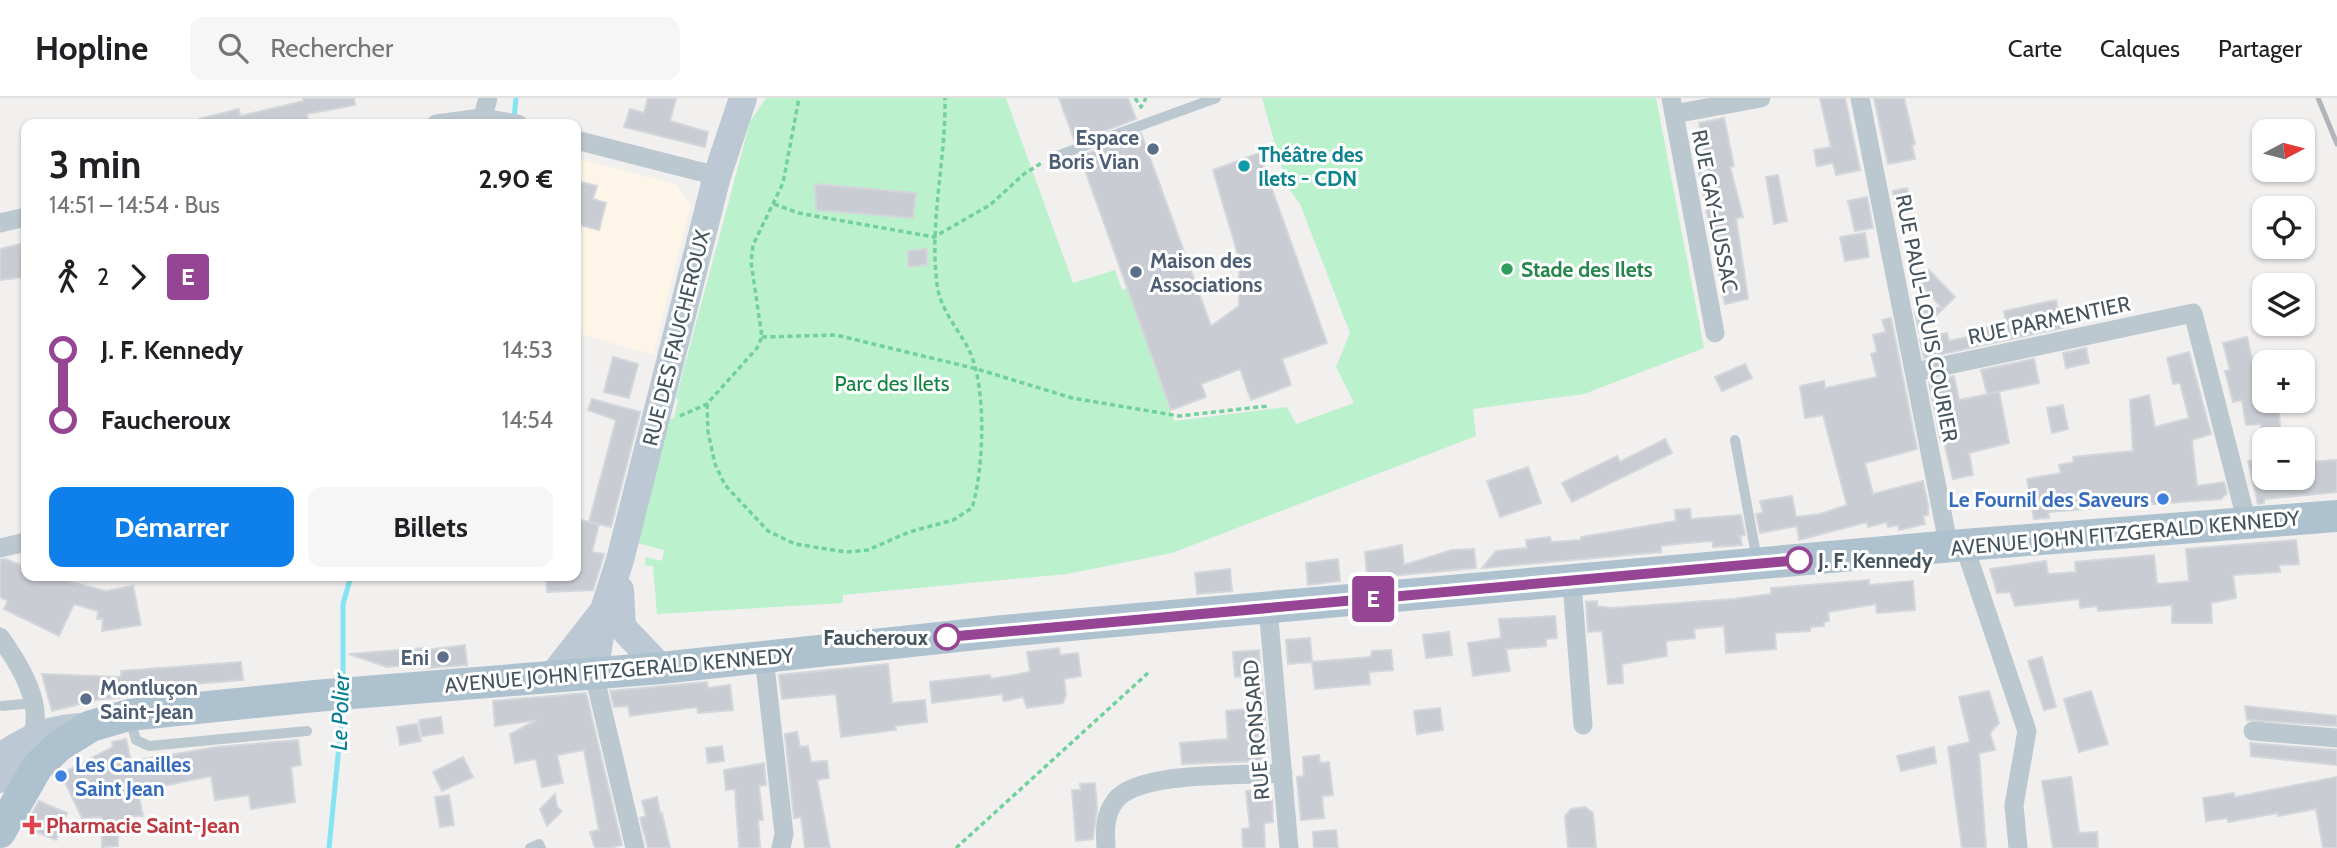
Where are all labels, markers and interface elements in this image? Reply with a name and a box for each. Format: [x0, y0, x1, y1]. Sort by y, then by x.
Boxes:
search box [190, 17, 680, 80]
text: Hopline [35, 28, 148, 68]
icon: search [214, 29, 252, 67]
text: Rechercher [270, 32, 393, 64]
text: Carte [2008, 34, 2062, 63]
text: Calques [2100, 34, 2180, 63]
text: Partager [2218, 34, 2302, 63]
north arrow [2252, 119, 2315, 182]
map controls [2252, 119, 2315, 490]
place label: Espace Boris Vian [1048, 125, 1139, 174]
street label: RUE GAY-LUSSAC [1687, 127, 1743, 295]
text: 3 min [49, 141, 141, 188]
marker: Espace Boris Vian [1145, 141, 1161, 157]
place label: Théâtre des Ilets - CDN [1258, 142, 1364, 191]
marker: Théâtre des Ilets - CDN [1236, 158, 1252, 174]
text: 2.90 € [478, 163, 553, 195]
text: 14:51 – 14:54 · Bus [49, 191, 220, 219]
street label: RUE PAUL-LOUIS COURIER [1891, 192, 1963, 444]
button: locate [2252, 196, 2315, 259]
street label: RUE DES FAUCHEROUX [637, 227, 715, 449]
place label: Maison des Associations [1150, 248, 1263, 297]
place label: Stade des Ilets [1521, 257, 1653, 282]
icon: walk [49, 258, 87, 296]
icon: forward [119, 258, 157, 296]
marker: Stade des Ilets [1499, 261, 1515, 277]
text: E [181, 262, 195, 291]
text: 2 [97, 263, 109, 291]
marker: Maison des Associations [1128, 264, 1144, 280]
button: layers [2252, 273, 2315, 336]
street label: RUE PARMENTIER [1966, 291, 2133, 349]
text: J. F. Kennedy [101, 334, 243, 366]
text: 14:53 [503, 336, 553, 364]
button: + [2252, 350, 2315, 413]
park label: Parc des Ilets [835, 371, 950, 396]
text: Faucheroux [101, 404, 231, 436]
text: 14:54 [502, 406, 553, 434]
button: − [2252, 427, 2315, 490]
button: Démarrer [49, 487, 294, 567]
button: Billets [308, 487, 553, 567]
place label: Le Fournil des Saveurs [1948, 487, 2149, 512]
marker: Le Fournil des Saveurs [2155, 491, 2171, 507]
street label: AVENUE JOHN FITZGERALD KENNEDY [1949, 505, 2302, 561]
marker: J. F. Kennedy [1786, 547, 1812, 573]
place label: J. F. Kennedy [1817, 548, 1934, 573]
line badge: E [1350, 576, 1396, 622]
text: E [1366, 584, 1380, 613]
marker: Faucheroux [934, 624, 960, 650]
place label: Faucheroux [823, 625, 929, 650]
street label: AVENUE JOHN FITZGERALD KENNEDY [443, 642, 796, 698]
place label: Eni [401, 645, 429, 670]
marker: Eni [435, 649, 451, 665]
street label: RUE RONSARD [1237, 659, 1275, 801]
water label: Le Polier [325, 672, 355, 751]
place label: Montluçon Saint-Jean [100, 675, 198, 724]
marker: Montluçon Saint-Jean [78, 691, 94, 707]
place label: Les Canailles Saint Jean [75, 752, 191, 801]
marker: Les Canailles Saint Jean [53, 768, 69, 784]
place label: Pharmacie Saint-Jean [46, 813, 240, 838]
marker: Pharmacie Saint-Jean [24, 817, 40, 833]

